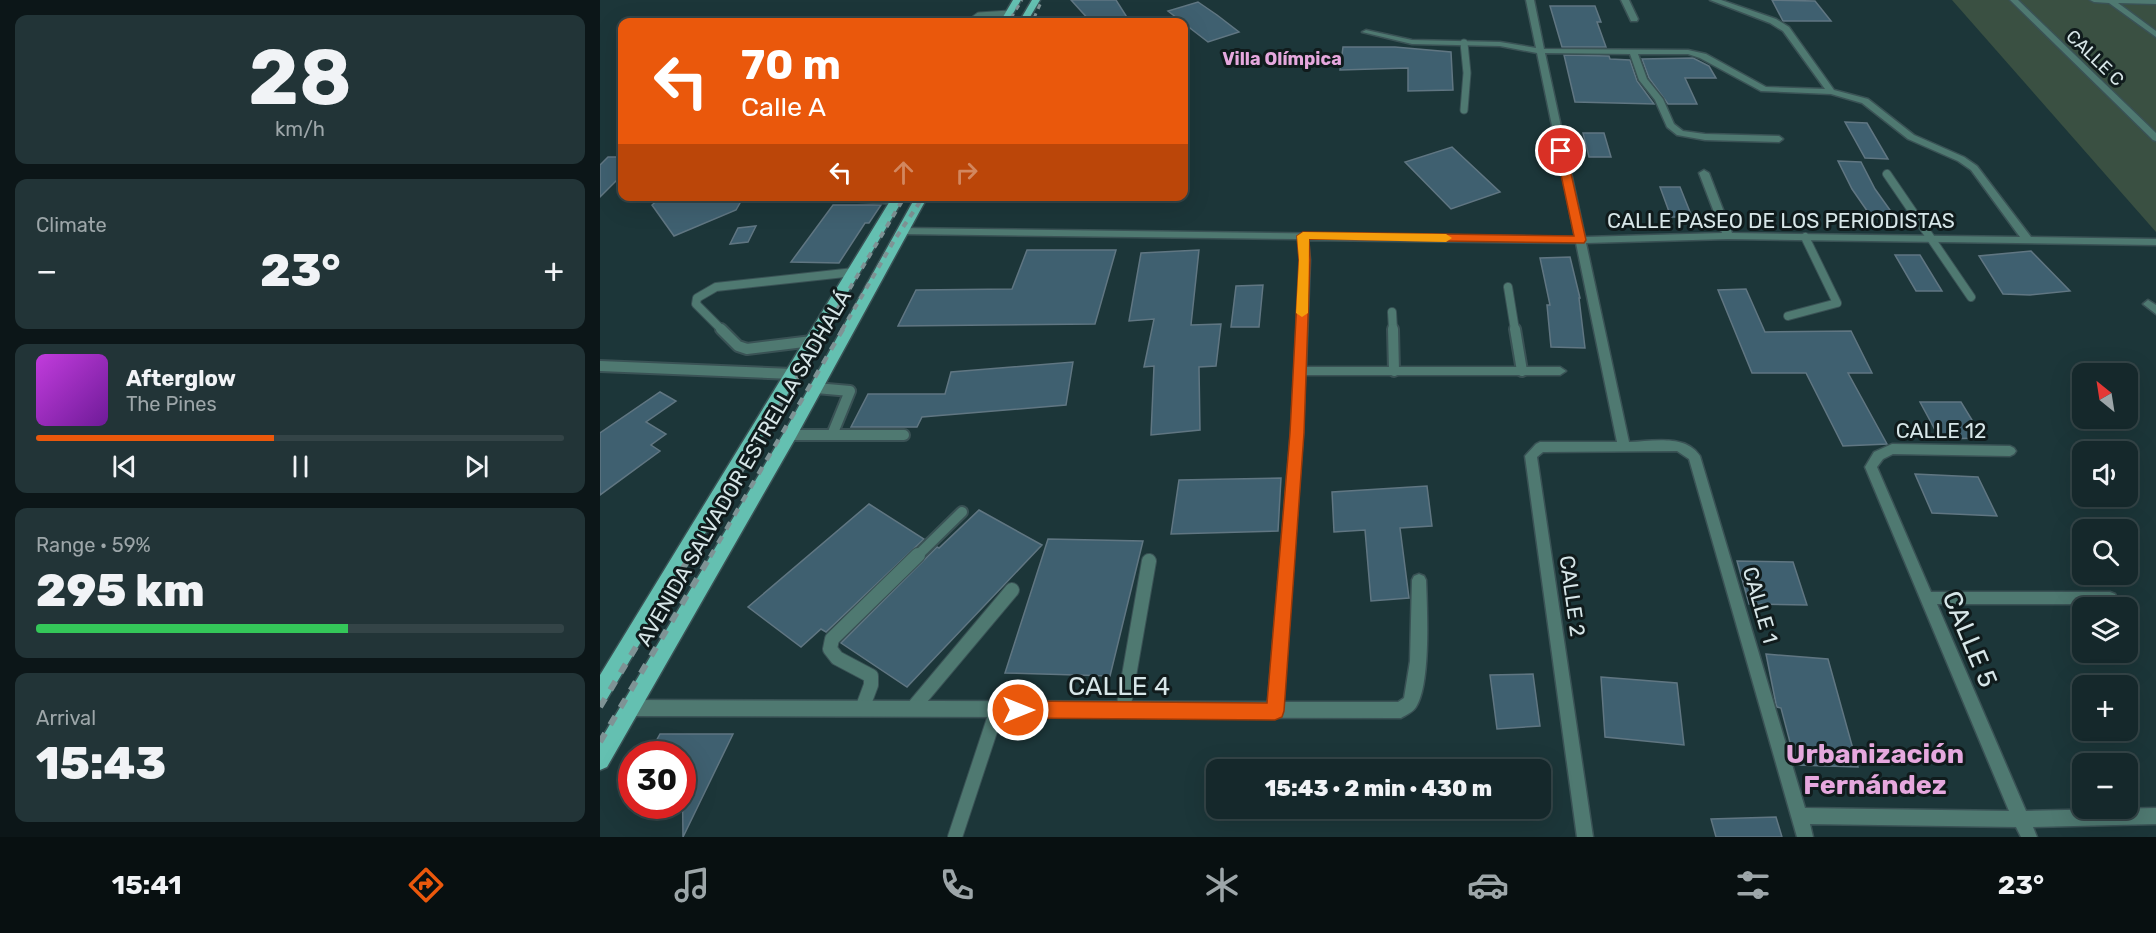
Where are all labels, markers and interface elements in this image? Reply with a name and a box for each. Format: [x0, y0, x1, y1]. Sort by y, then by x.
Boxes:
street label: CALLE C [2062, 25, 2128, 91]
text: 28 [248, 31, 352, 124]
text: 70 m [741, 40, 841, 90]
icon: left [642, 42, 720, 120]
district label: Villa Olímpica [1222, 48, 1342, 70]
text: Calle A [741, 91, 826, 123]
text: km/h [275, 117, 325, 141]
pin [1535, 125, 1586, 176]
icon: arrive [1544, 134, 1577, 167]
icon: left [824, 156, 857, 189]
icon: ahead [887, 156, 920, 189]
icon: right [950, 156, 983, 189]
street label: CALLE PASEO DE LOS PERIODISTAS [1607, 208, 1955, 233]
text: Climate [36, 213, 107, 237]
text: 23° [260, 244, 341, 297]
text: − [36, 251, 57, 290]
text: + [543, 251, 564, 290]
street label: AVENIDA SALVADOR ESTRELLA SADHALÁ [631, 285, 856, 650]
north arrow [2072, 363, 2138, 429]
map controls [2072, 363, 2138, 819]
text: Afterglow [126, 365, 236, 392]
text: The Pines [126, 392, 217, 416]
street label: CALLE 12 [1896, 418, 1986, 443]
button: sound [2072, 441, 2138, 507]
icon: previous [108, 450, 141, 483]
icon: pause [284, 450, 317, 483]
icon: next [460, 450, 493, 483]
button: search [2072, 519, 2138, 585]
text: Range · 59% [36, 533, 151, 557]
street label: CALLE 2 [1554, 554, 1591, 638]
text: 295 km [36, 564, 205, 617]
street label: CALLE 1 [1738, 564, 1783, 646]
street label: CALLE 5 [1935, 586, 2004, 692]
button: layers [2072, 597, 2138, 663]
street label: CALLE 4 [1068, 671, 1170, 702]
button: + [2072, 675, 2138, 741]
position arrow [986, 678, 1050, 742]
text: Arrival [36, 706, 96, 730]
text: 15:43 [36, 737, 166, 790]
district label: Urbanización Fernández [1786, 738, 1964, 801]
speed limit sign: 30 [618, 741, 696, 819]
button: − [2072, 753, 2138, 819]
text: 15:43 · 2 min · 430 m [1265, 775, 1492, 802]
icon: directions [405, 864, 447, 906]
icon: music [671, 864, 713, 906]
icon: phone [936, 864, 978, 906]
icon: climate [1201, 864, 1243, 906]
icon: car [1467, 864, 1509, 906]
icon: filters [1732, 864, 1774, 906]
text: 15:41 [112, 869, 182, 901]
text: 23° [1998, 869, 2044, 901]

